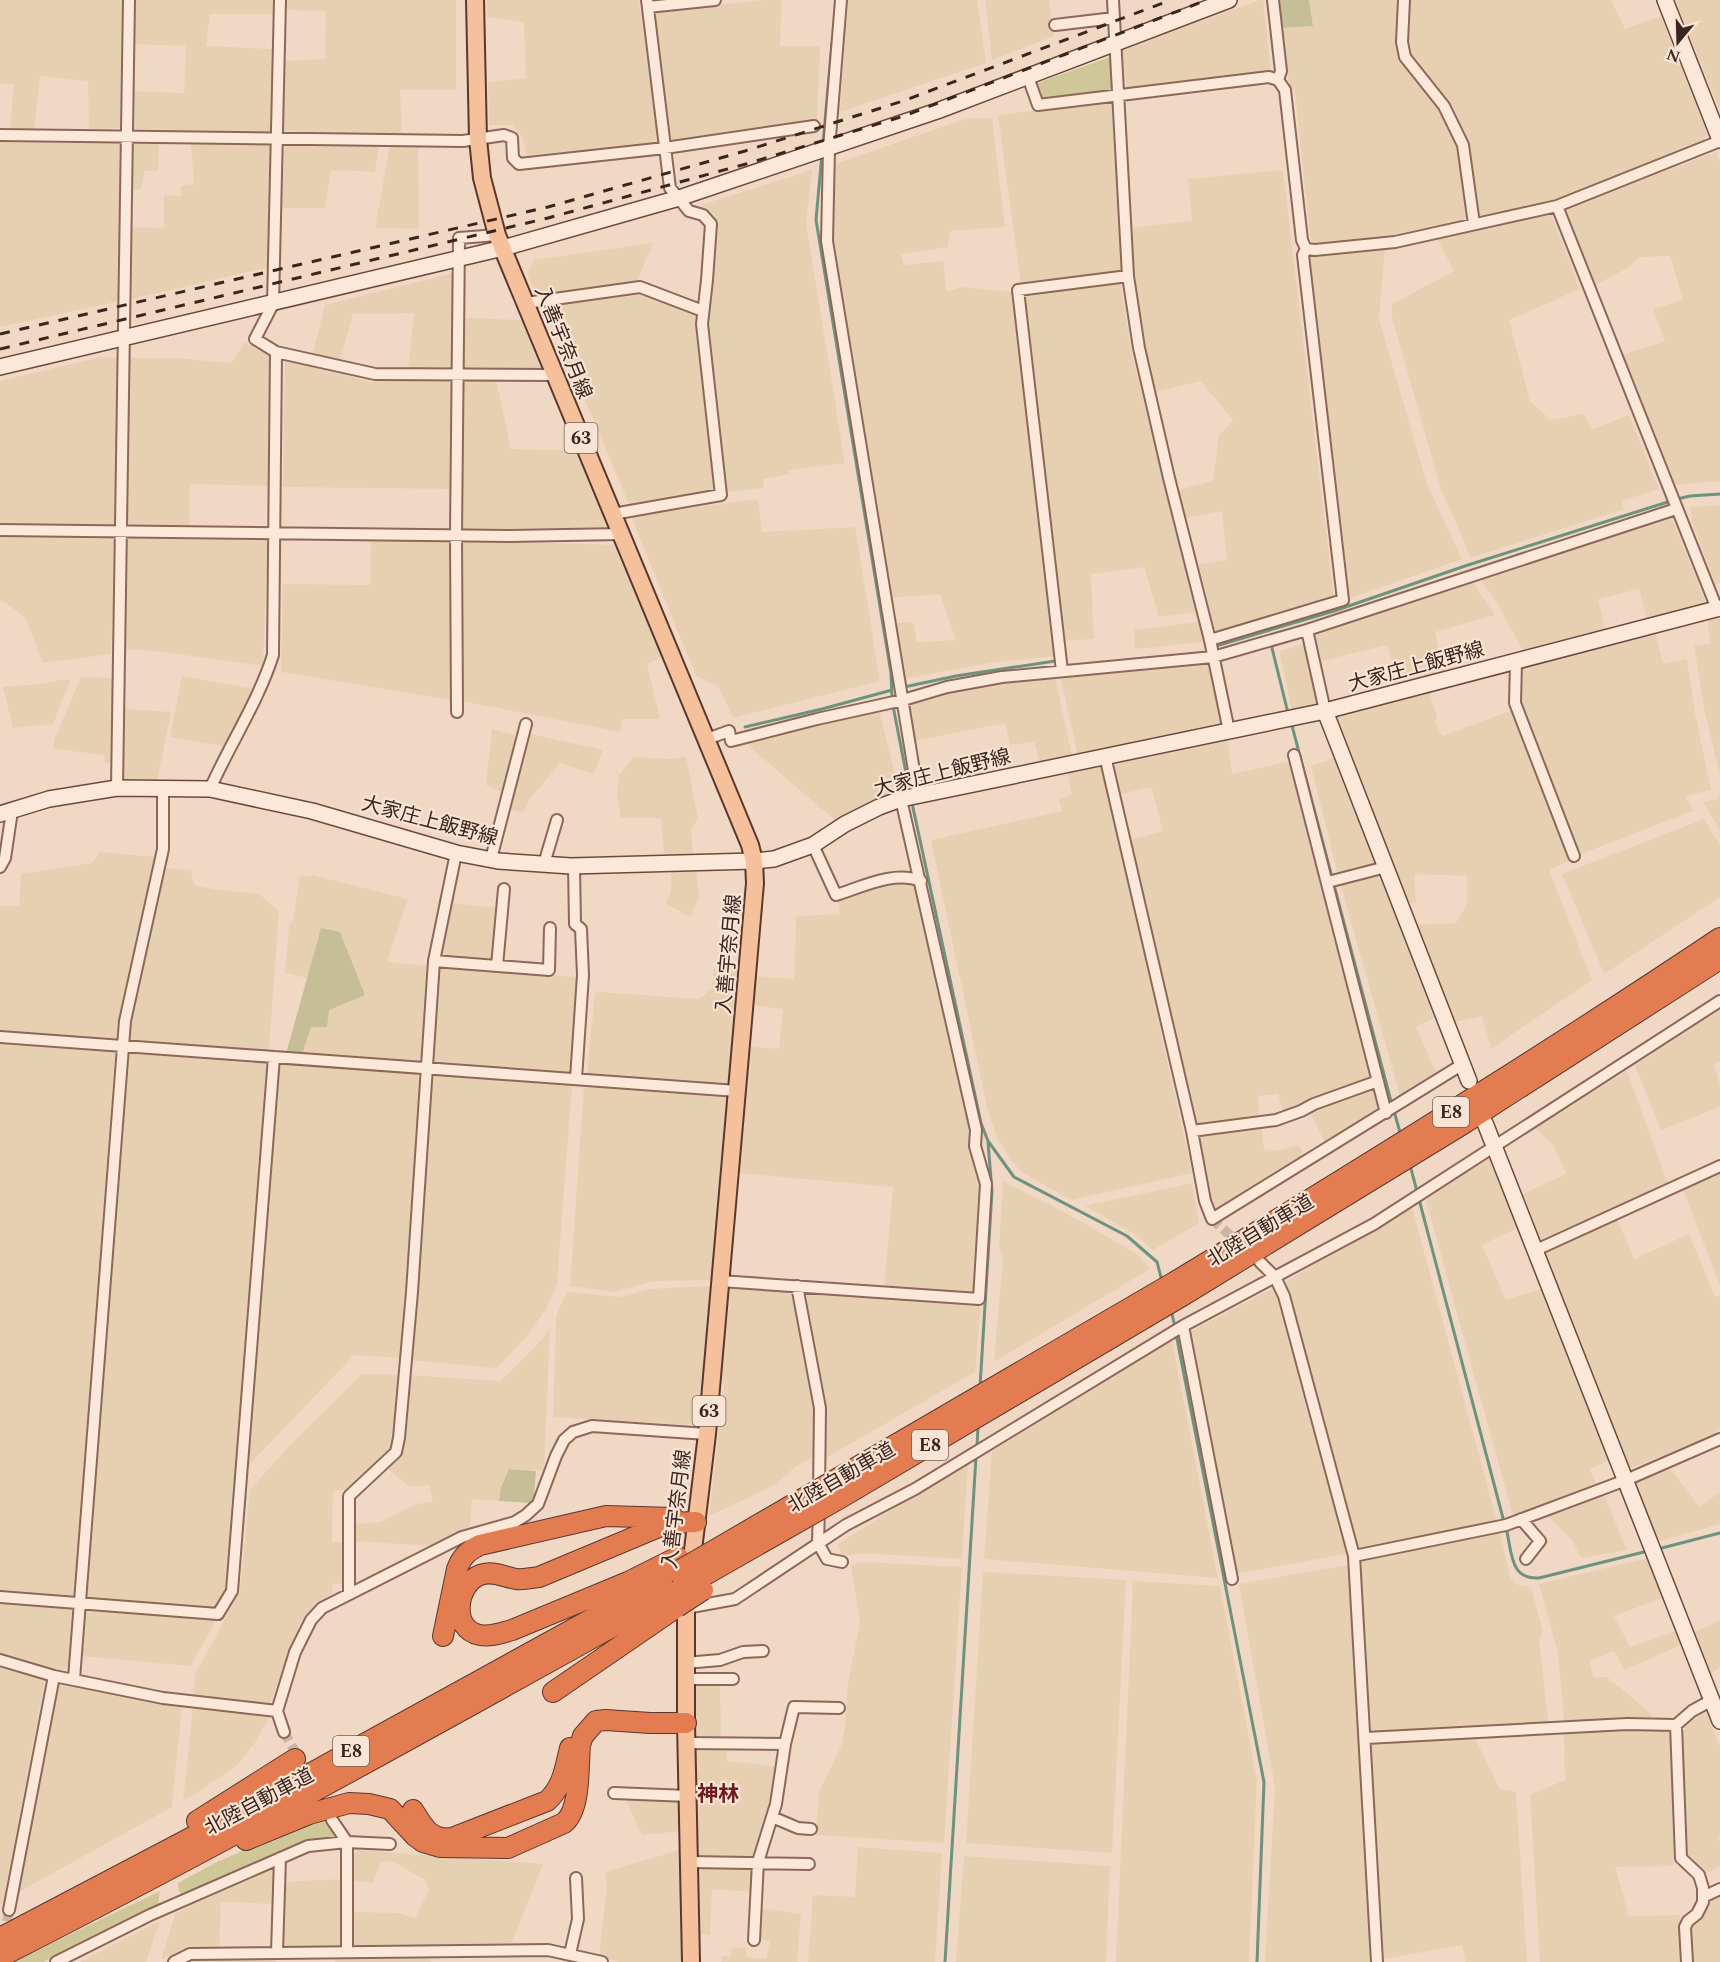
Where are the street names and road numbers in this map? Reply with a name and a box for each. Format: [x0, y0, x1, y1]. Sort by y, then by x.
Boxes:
street label: 入善宇奈月線 [527, 281, 599, 404]
road number: 63 [564, 423, 598, 453]
street label: 大家庄上飯野線 [1345, 634, 1488, 700]
street label: 大家庄上飯野線 [871, 741, 1014, 804]
street label: 大家庄上飯野線 [358, 788, 501, 854]
street label: 入善宇奈月線 [709, 893, 749, 1015]
road number: E8 [1433, 1097, 1469, 1127]
street label: 北陸自動車道 [1201, 1187, 1320, 1275]
road number: 63 [692, 1396, 726, 1426]
road number: E8 [912, 1430, 948, 1460]
street label: 北陸自動車道 [782, 1435, 901, 1521]
street label: 入善宇奈月線 [655, 1448, 699, 1571]
road number: E8 [333, 1736, 369, 1766]
street label: 北陸自動車道 [199, 1760, 319, 1843]

